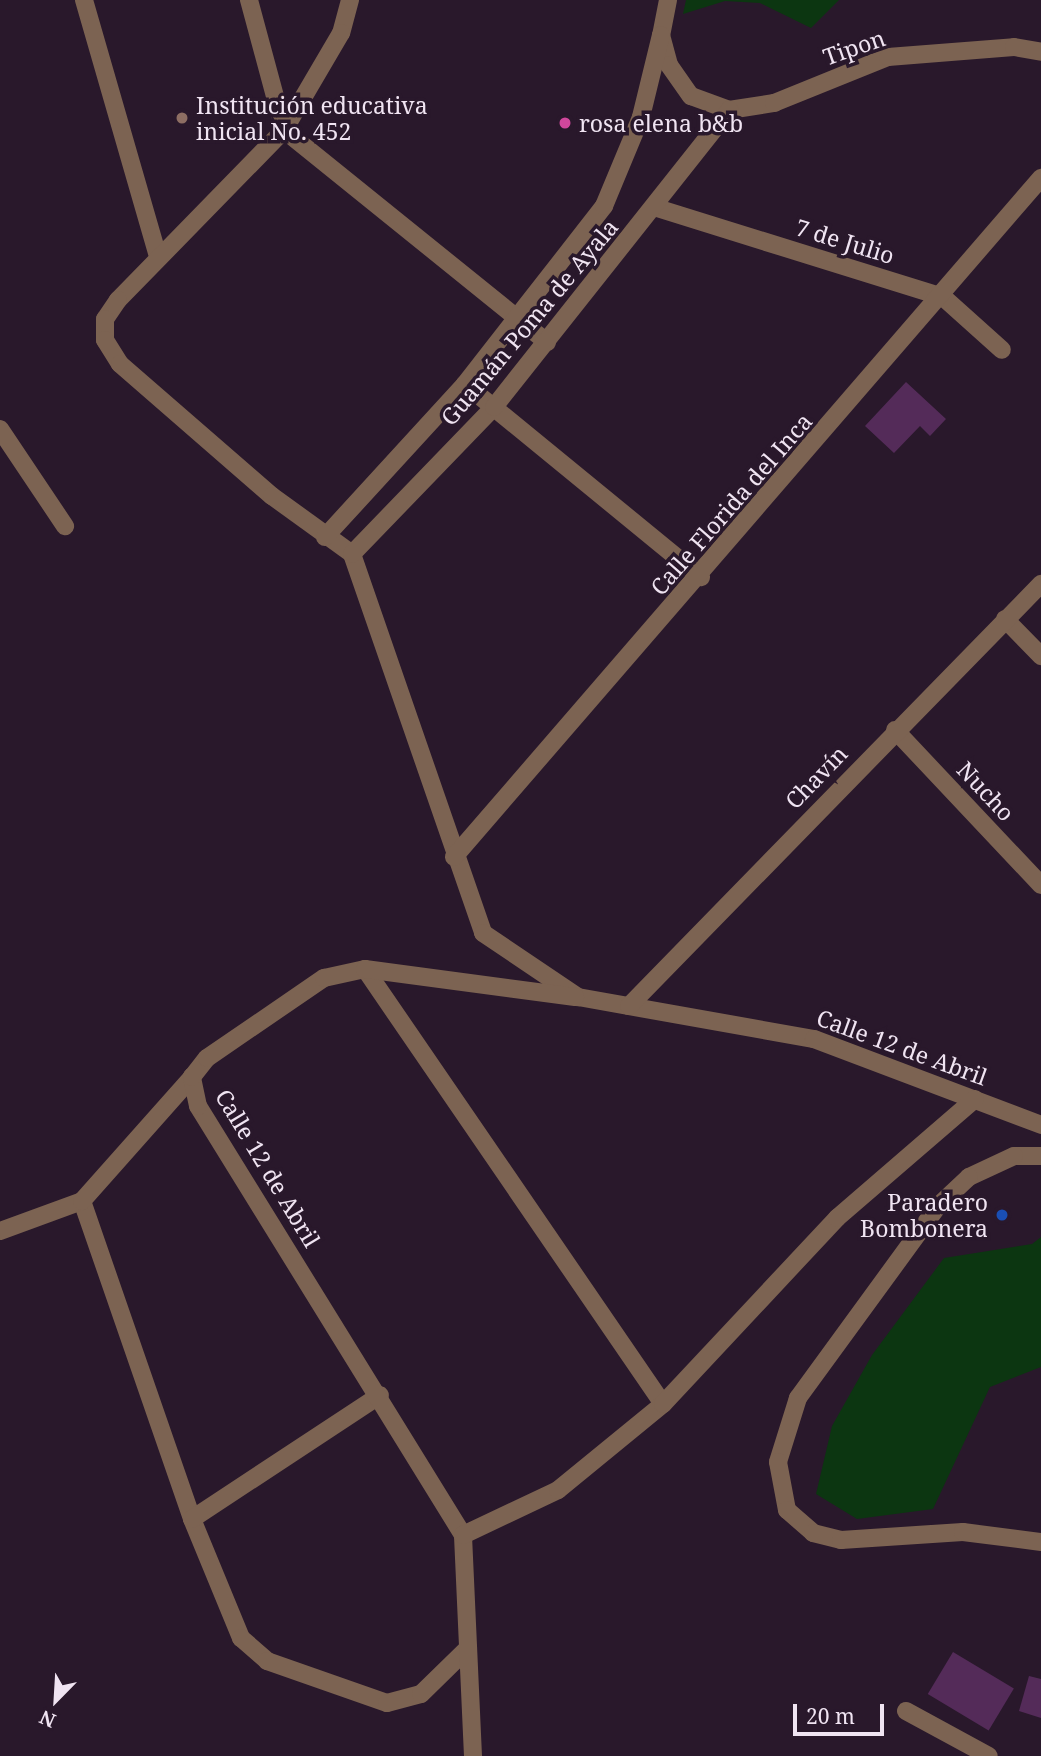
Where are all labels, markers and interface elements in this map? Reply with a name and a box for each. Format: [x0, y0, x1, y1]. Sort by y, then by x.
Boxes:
street label: Tipon [819, 24, 889, 70]
place label: Institución educativa inicial No. 452 [196, 91, 428, 145]
place label: rosa elena b&b [579, 109, 743, 137]
marker: Institución educativa inicial No. 452 [174, 110, 190, 126]
marker: rosa elena b&b [557, 115, 573, 131]
street label: Guamán Poma de Ayala [435, 213, 623, 431]
street label: 7 de Julio [792, 213, 898, 269]
street label: Calle Florida del Inca [645, 407, 817, 601]
street label: Chavín [779, 740, 853, 814]
street label: Nucho [952, 755, 1020, 827]
street label: Calle 12 de Abril [813, 1003, 991, 1091]
street label: Calle 12 de Abril [210, 1084, 326, 1252]
place label: Paradero Bombonera [860, 1188, 988, 1242]
marker: Paradero Bombonera [994, 1207, 1010, 1223]
north arrow [21, 1665, 91, 1735]
scale bar [796, 1690, 887, 1734]
text: 20 m [806, 1702, 855, 1730]
text: N [35, 1704, 60, 1734]

